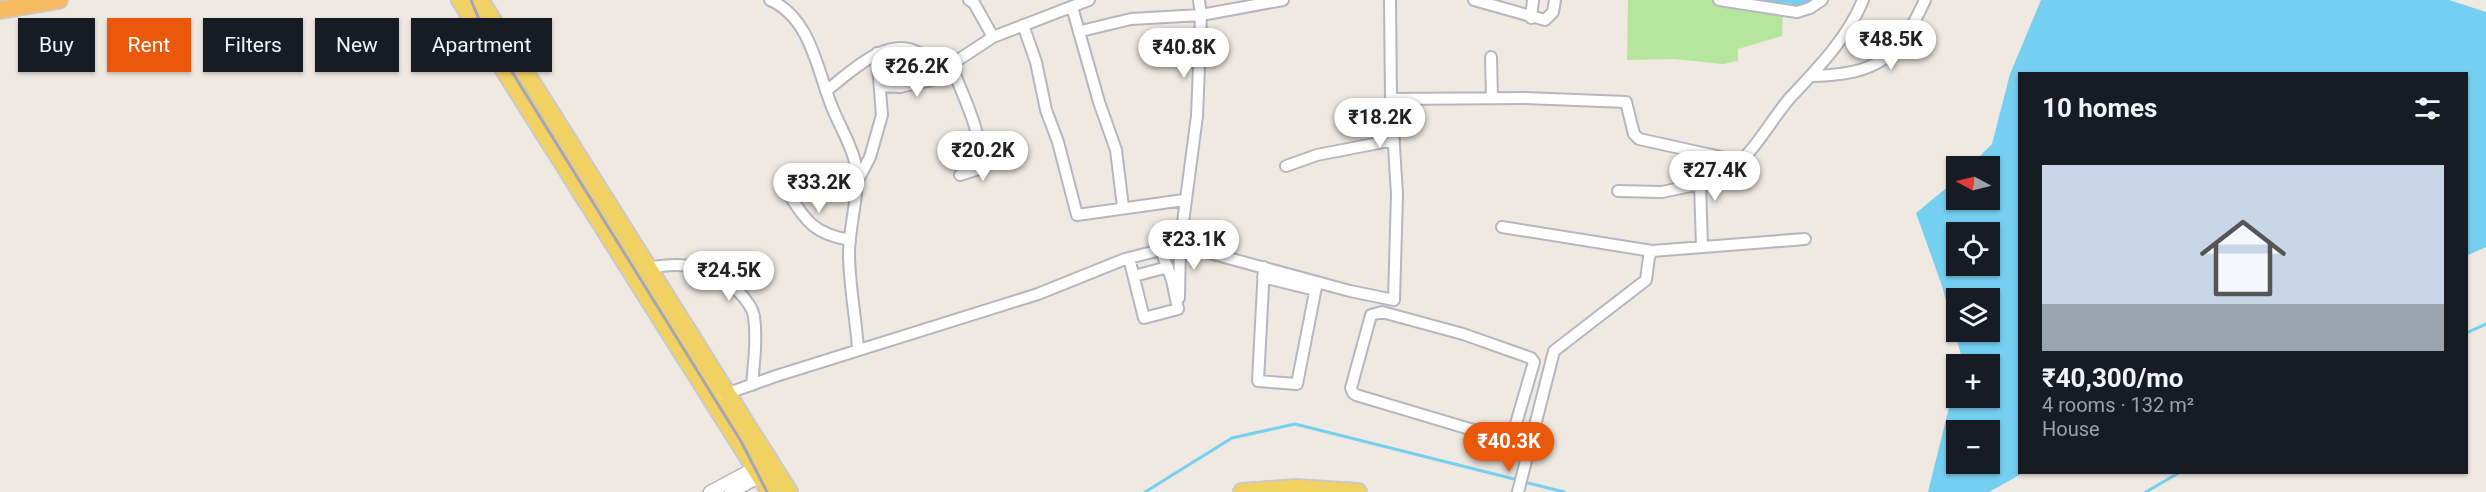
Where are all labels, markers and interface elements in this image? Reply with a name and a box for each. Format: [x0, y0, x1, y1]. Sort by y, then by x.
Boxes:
chip: Buy [18, 18, 95, 72]
chip: Rent [107, 18, 191, 72]
chip: Filters [203, 18, 303, 72]
chip: New [315, 18, 399, 72]
chip: Apartment [411, 18, 552, 72]
pin: ₹48.5K [1842, 20, 1940, 71]
text: ₹48.5K [1859, 27, 1923, 51]
pin: ₹40.8K [1135, 28, 1233, 79]
text: ₹40.8K [1152, 35, 1216, 59]
pin: ₹26.2K [868, 47, 966, 98]
text: ₹26.2K [885, 54, 949, 78]
icon: filters [2411, 92, 2444, 125]
text: 10 homes [2042, 93, 2157, 123]
pin: ₹18.2K [1331, 98, 1429, 149]
text: ₹18.2K [1348, 105, 1412, 129]
pin: ₹20.2K [934, 131, 1032, 182]
text: ₹20.2K [951, 138, 1015, 162]
pin: ₹27.4K [1666, 151, 1764, 202]
north arrow [1946, 156, 2000, 210]
map controls [1946, 156, 2000, 474]
text: ₹27.4K [1683, 158, 1747, 182]
pin: ₹33.2K [770, 163, 868, 214]
text: ₹33.2K [787, 170, 851, 194]
icon: home [2189, 204, 2297, 312]
pin: ₹23.1K [1145, 220, 1243, 271]
button: locate [1946, 222, 2000, 276]
text: ₹23.1K [1162, 227, 1226, 251]
pin: ₹24.5K [680, 251, 778, 302]
text: ₹24.5K [697, 258, 761, 282]
button: layers [1946, 288, 2000, 342]
button: + [1946, 354, 2000, 408]
text: ₹40,300/mo [2042, 363, 2184, 393]
text: 4 rooms · 132 m² [2042, 393, 2194, 417]
text: House [2042, 417, 2100, 441]
button: − [1946, 420, 2000, 474]
pin: ₹40.3K [1460, 422, 1558, 473]
text: ₹40.3K [1477, 429, 1541, 453]

